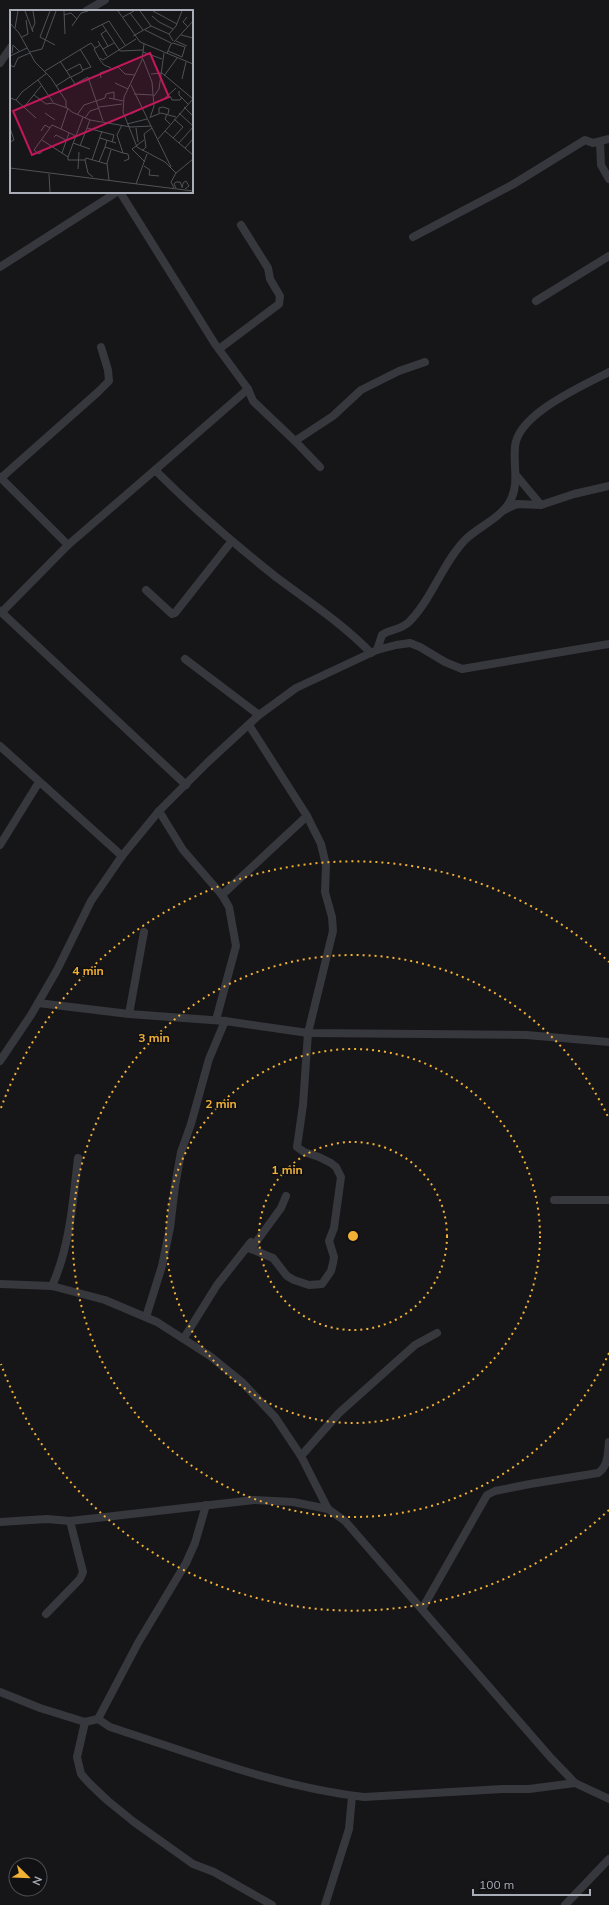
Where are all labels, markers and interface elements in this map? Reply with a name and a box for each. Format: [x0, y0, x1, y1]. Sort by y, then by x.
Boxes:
inset map [10, 10, 193, 193]
text: 4 min [72, 963, 104, 978]
text: 3 min [138, 1030, 170, 1045]
text: 2 min [205, 1096, 237, 1111]
text: 1 min [271, 1162, 303, 1177]
centre of rings [346, 1229, 360, 1243]
north arrow [8, 1857, 48, 1897]
scale bar [473, 1871, 590, 1897]
text: N [29, 1874, 45, 1887]
text: 100 m [479, 1877, 514, 1892]

